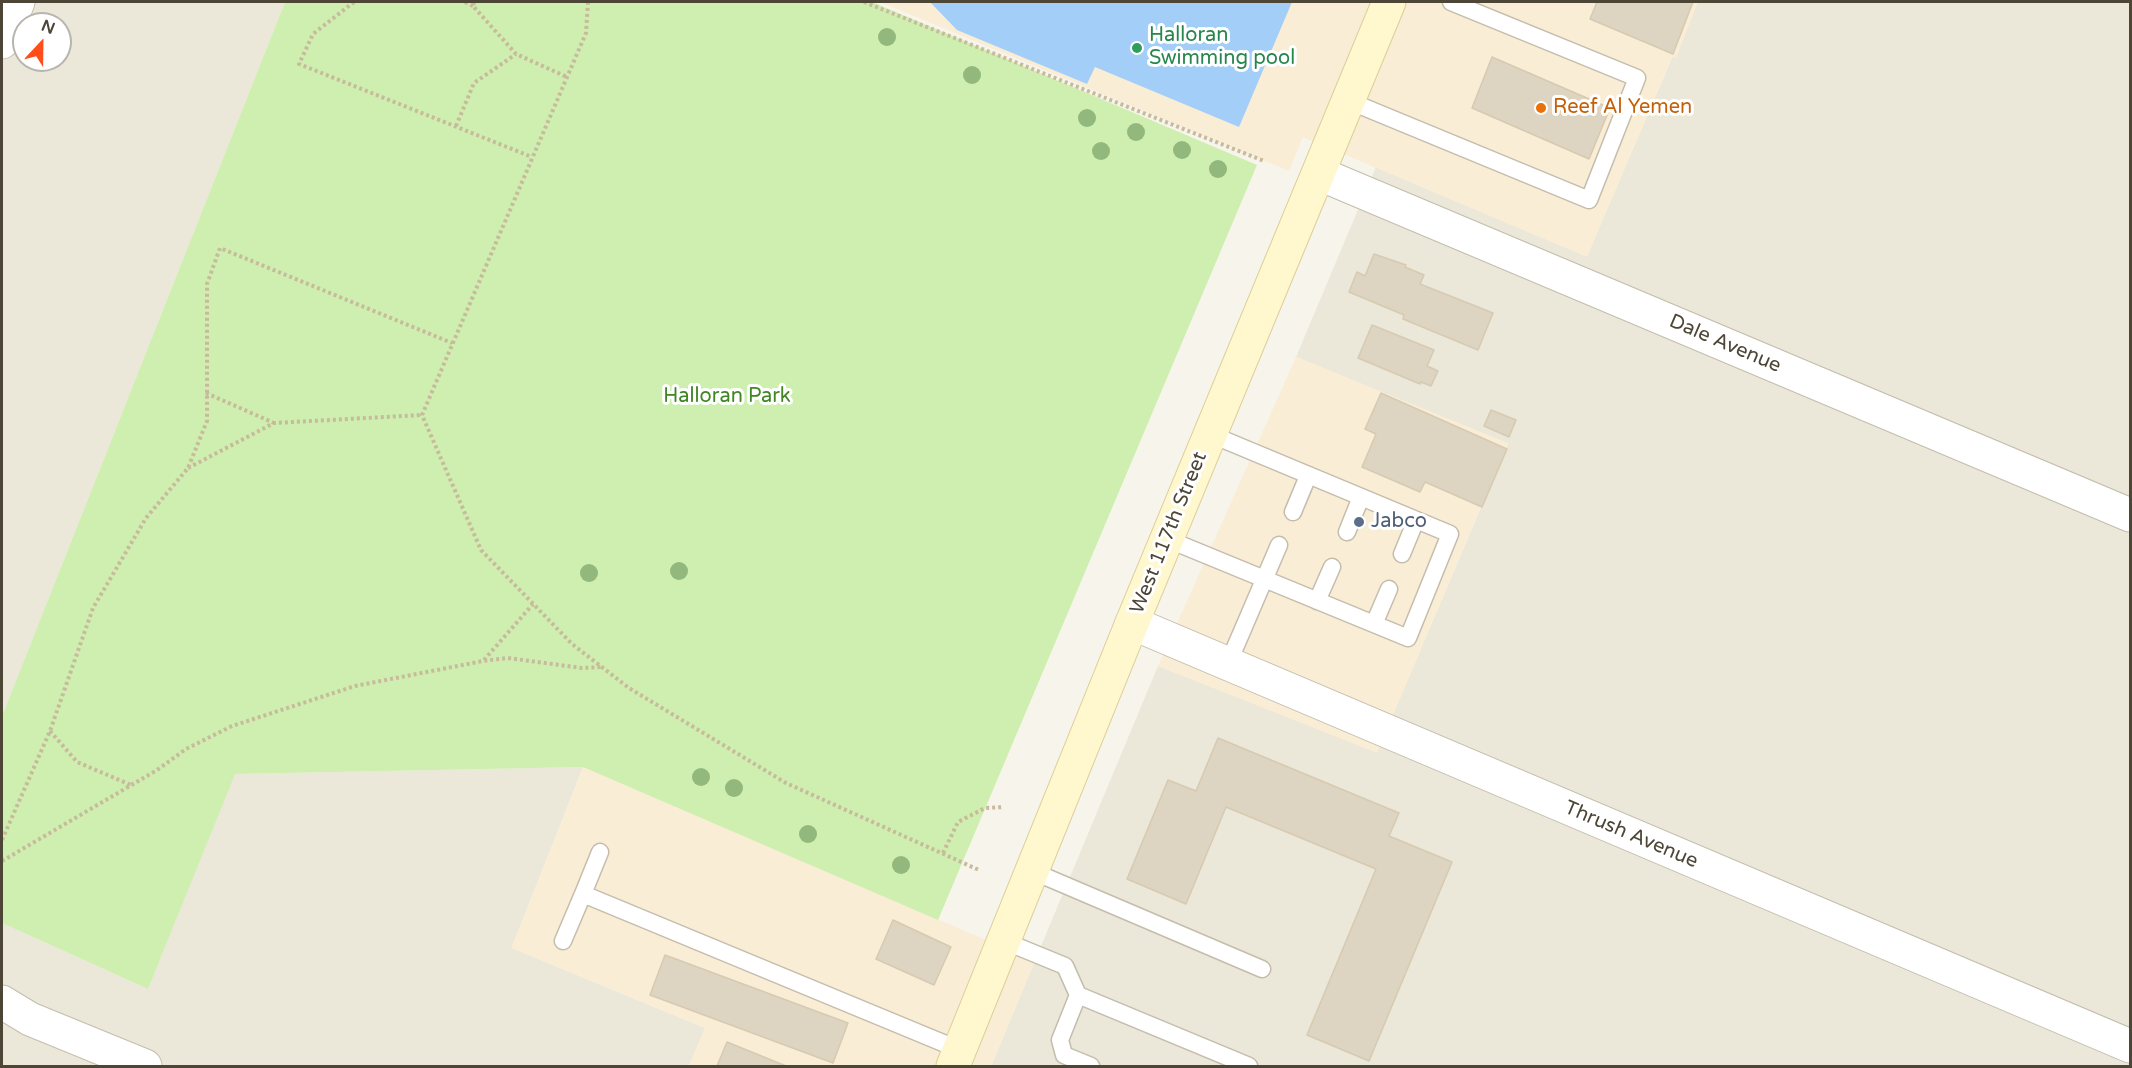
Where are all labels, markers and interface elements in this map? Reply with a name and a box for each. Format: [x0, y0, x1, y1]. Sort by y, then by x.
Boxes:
north arrow [12, 12, 72, 72]
text: N [38, 15, 58, 39]
place label: Halloran Swimming pool [1149, 24, 1295, 71]
marker: Halloran Swimming pool [1130, 41, 1144, 55]
place label: Reef Al Yemen [1553, 96, 1692, 120]
marker: Reef Al Yemen [1534, 101, 1548, 115]
street label: Dale Avenue [1665, 310, 1785, 378]
park label: Halloran Park [663, 385, 791, 409]
street label: West 117th Street [1125, 448, 1213, 618]
place label: Jabco [1371, 510, 1427, 534]
marker: Jabco [1352, 515, 1366, 529]
street label: Thrush Avenue [1561, 796, 1701, 874]

